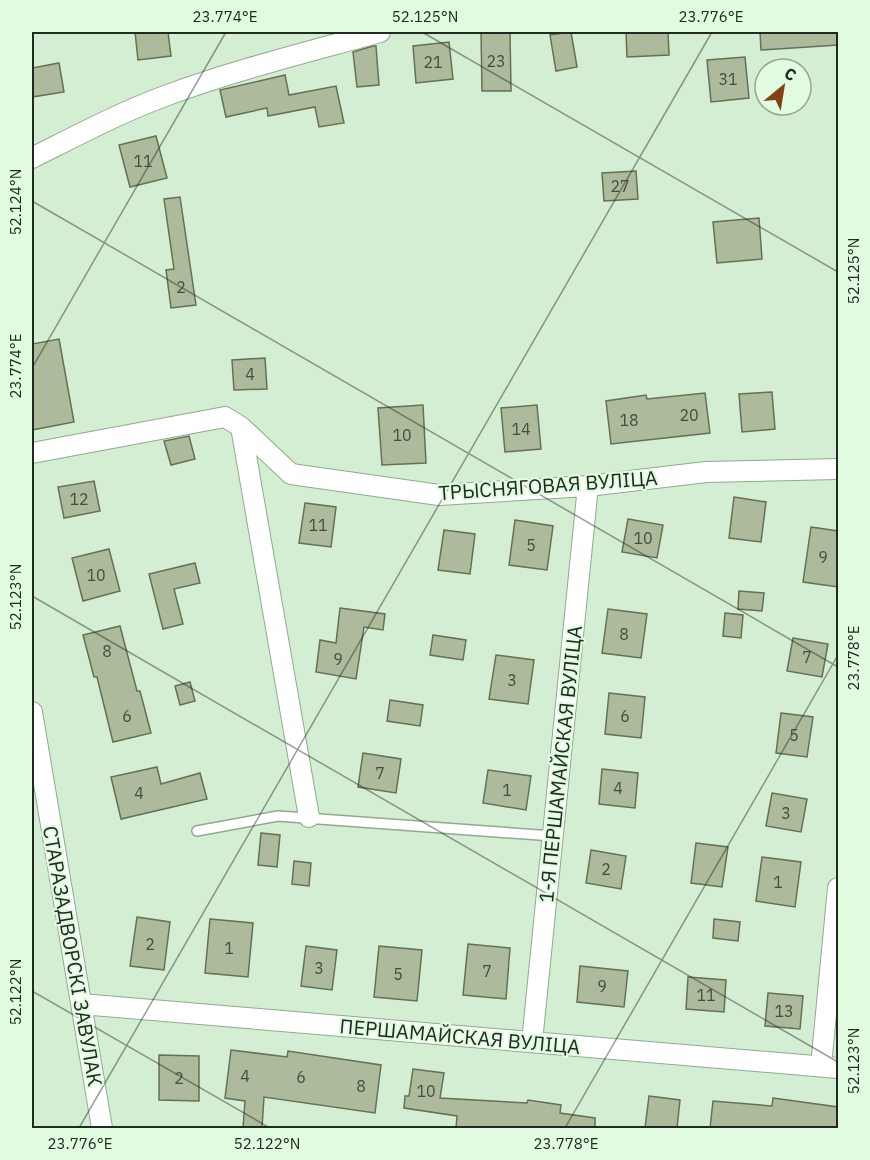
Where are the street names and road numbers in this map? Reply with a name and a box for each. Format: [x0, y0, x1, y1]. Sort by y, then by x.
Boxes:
street label: ТРЫСНЯГОВАЯ ВУЛІЦА [437, 464, 659, 506]
street label: 1-Я ПЕРШАМАЙСКАЯ ВУЛІЦА [532, 624, 588, 904]
street label: СТАРАЗАДВОРСКІ ЗАВУЛАК [37, 824, 109, 1088]
street label: ПЕРШАМАЙСКАЯ ВУЛІЦА [339, 1012, 582, 1060]

